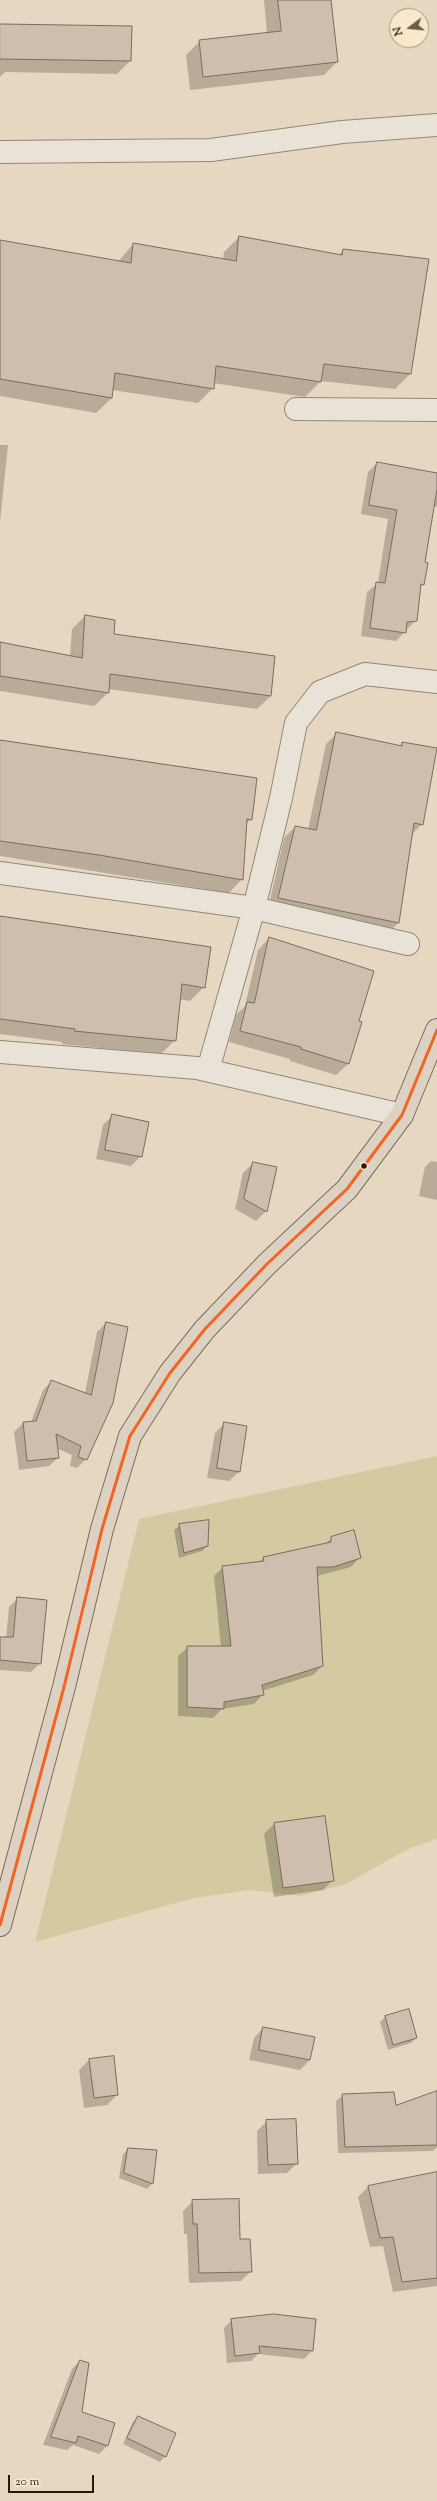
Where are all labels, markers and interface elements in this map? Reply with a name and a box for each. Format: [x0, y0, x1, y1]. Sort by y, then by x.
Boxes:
north arrow [389, 8, 429, 48]
text: N [390, 25, 407, 37]
unlabelled marker [359, 1161, 369, 1171]
scale bar [10, 2467, 96, 2493]
text: 20 m [15, 2473, 39, 2491]

